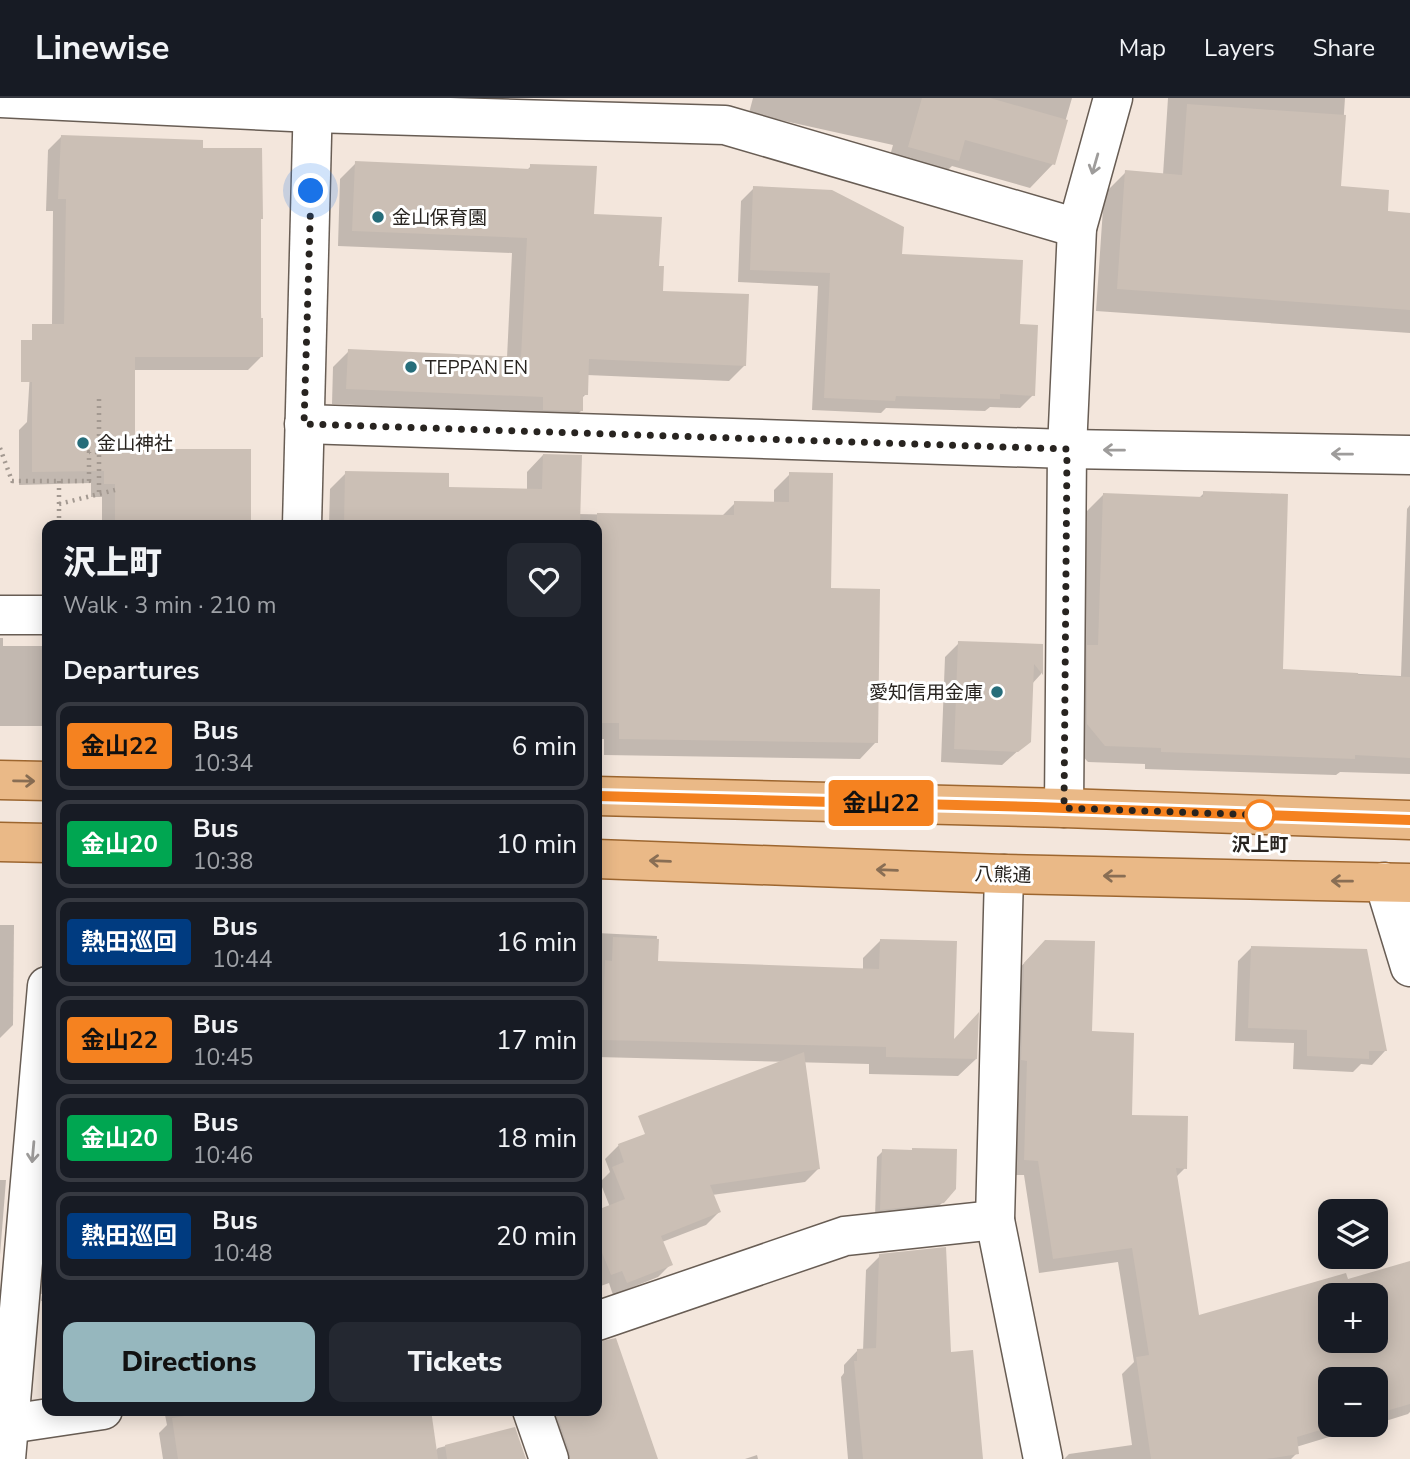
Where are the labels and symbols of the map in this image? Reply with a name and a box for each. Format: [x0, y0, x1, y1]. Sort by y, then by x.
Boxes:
one-way arrow [1087, 153, 1100, 175]
your location [293, 173, 328, 208]
place label: 金山保育園 [392, 205, 487, 231]
marker: 金山保育園 [370, 209, 386, 225]
place label: TEPPAN EN [425, 355, 528, 381]
marker: TEPPAN EN [403, 359, 419, 375]
place label: 金山神社 [97, 431, 173, 457]
marker: 金山神社 [75, 435, 91, 451]
one-way arrow [1103, 443, 1126, 457]
one-way arrow [1331, 447, 1354, 461]
place label: 愛知信用金庫 [869, 680, 983, 706]
marker: 愛知信用金庫 [989, 684, 1005, 700]
one-way arrow [12, 774, 35, 788]
line badge: 金山22 [832, 780, 930, 826]
marker: 沢上町 [1245, 800, 1275, 830]
place label: 沢上町 [1231, 832, 1289, 858]
one-way arrow [648, 854, 671, 868]
street label: 八熊通 [974, 861, 1032, 889]
one-way arrow [876, 863, 899, 876]
one-way arrow [1103, 869, 1126, 883]
one-way arrow [1331, 874, 1354, 887]
one-way arrow [26, 1140, 39, 1163]

